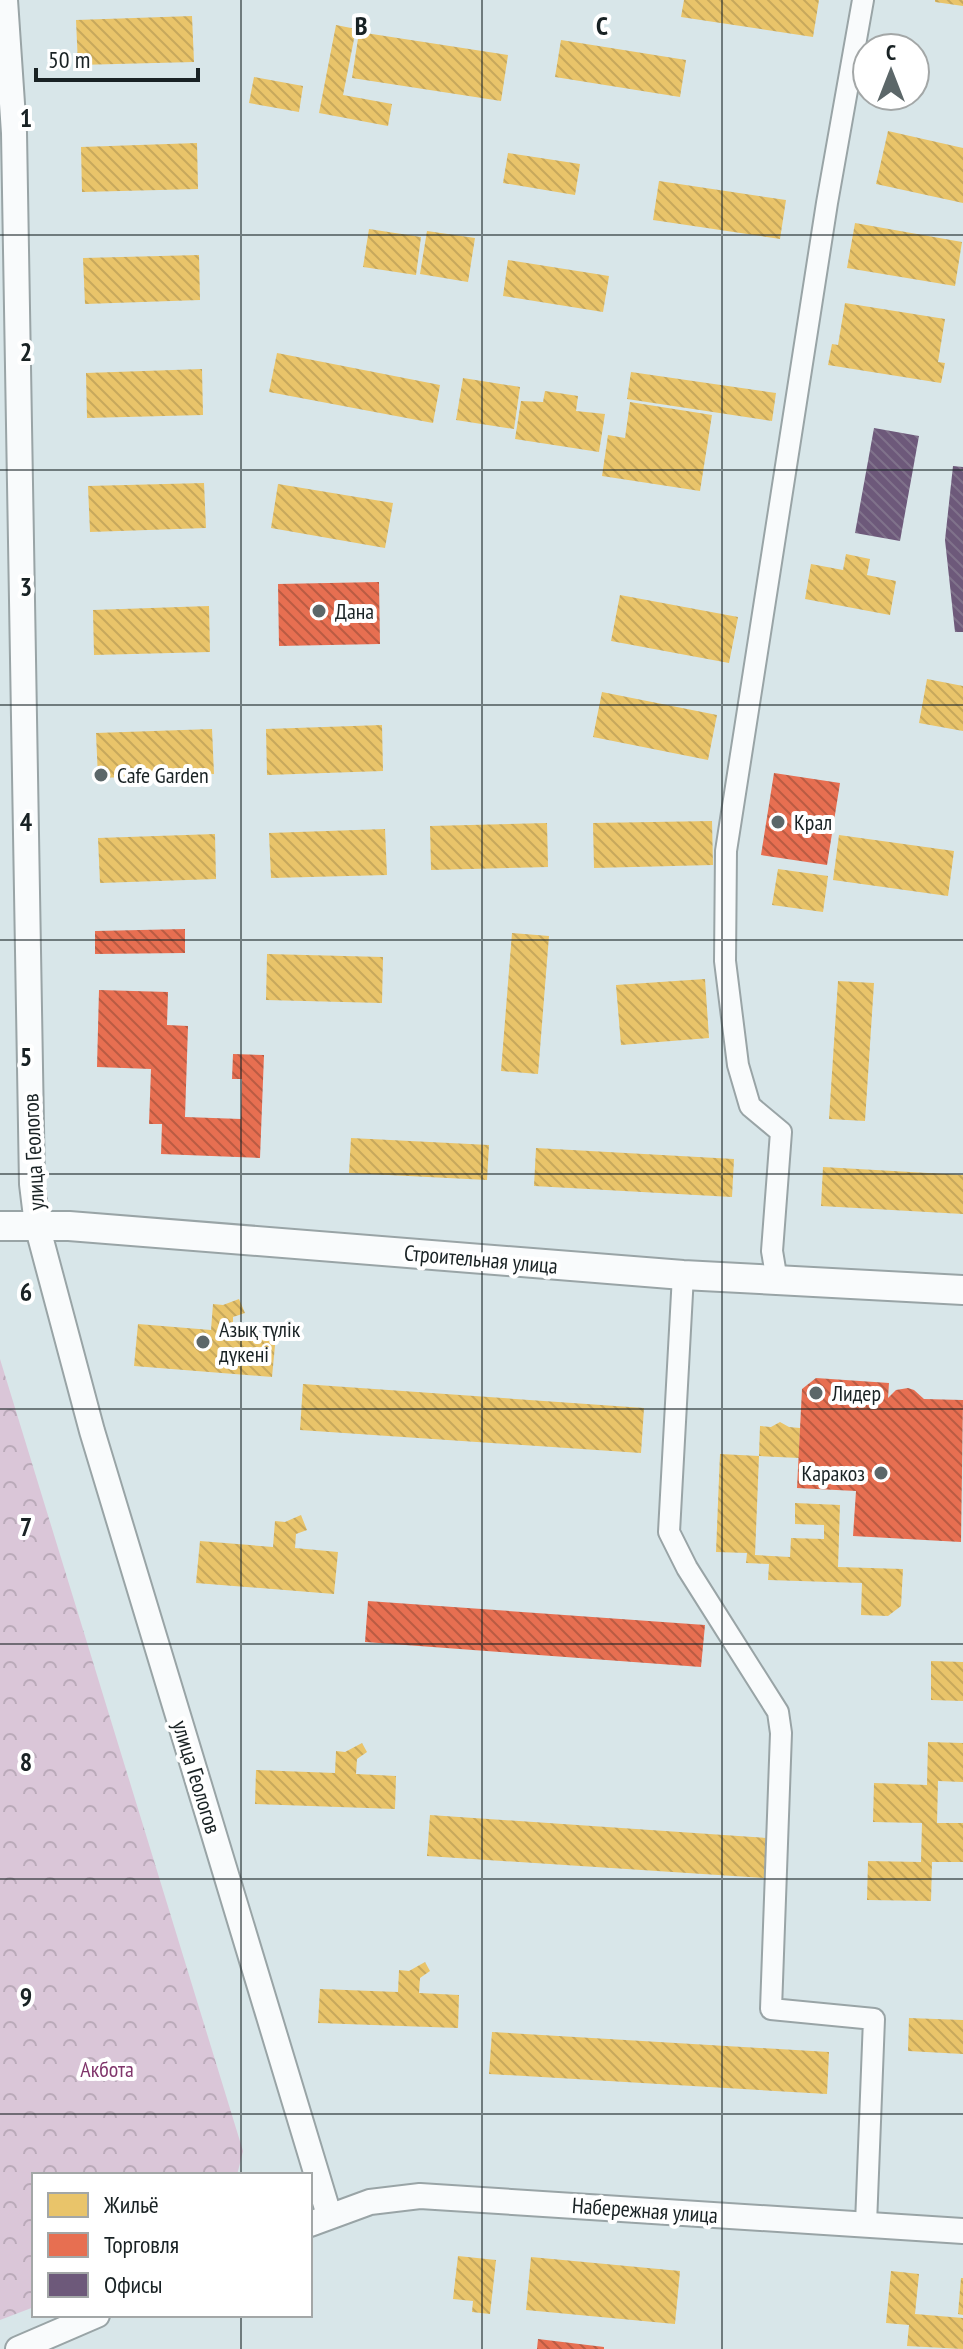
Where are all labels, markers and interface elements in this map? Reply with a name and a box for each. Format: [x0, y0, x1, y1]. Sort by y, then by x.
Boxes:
text: B [355, 9, 368, 42]
text: C [596, 9, 608, 42]
scale bar [36, 32, 198, 82]
north arrow [851, 32, 931, 112]
text: С [886, 38, 896, 66]
text: 50 m [48, 44, 90, 75]
text: 1 [20, 101, 32, 134]
text: 2 [20, 335, 32, 368]
text: 3 [20, 570, 32, 603]
place label: Дана [335, 597, 374, 625]
marker: Дана [310, 602, 328, 620]
place label: Cafe Garden [117, 761, 209, 789]
marker: Cafe Garden [92, 766, 110, 784]
text: 4 [20, 805, 33, 838]
place label: Крал [794, 808, 832, 836]
marker: Крал [769, 813, 787, 831]
text: 5 [20, 1040, 32, 1073]
street label: улица Геологов [16, 1093, 50, 1211]
street label: Строительная улица [403, 1238, 559, 1280]
text: 6 [20, 1275, 32, 1308]
place label: Азық түлік дүкені [219, 1315, 301, 1368]
marker: Азық түлік дүкені [194, 1333, 212, 1351]
place label: Лидер [831, 1379, 881, 1407]
marker: Лидер [807, 1384, 825, 1402]
place label: Каракоз [801, 1459, 865, 1487]
marker: Каракоз [872, 1464, 890, 1482]
text: 7 [20, 1510, 32, 1543]
street label: улица Геологов [166, 1717, 228, 1837]
text: 8 [20, 1745, 32, 1778]
text: 9 [20, 1980, 32, 2013]
park label: Акбота [80, 2055, 134, 2083]
legend [32, 2173, 312, 2317]
text: Жильё [103, 2189, 159, 2220]
street label: Набережная улица [571, 2191, 719, 2229]
text: Торговля [104, 2229, 179, 2260]
text: Офисы [104, 2269, 162, 2300]

